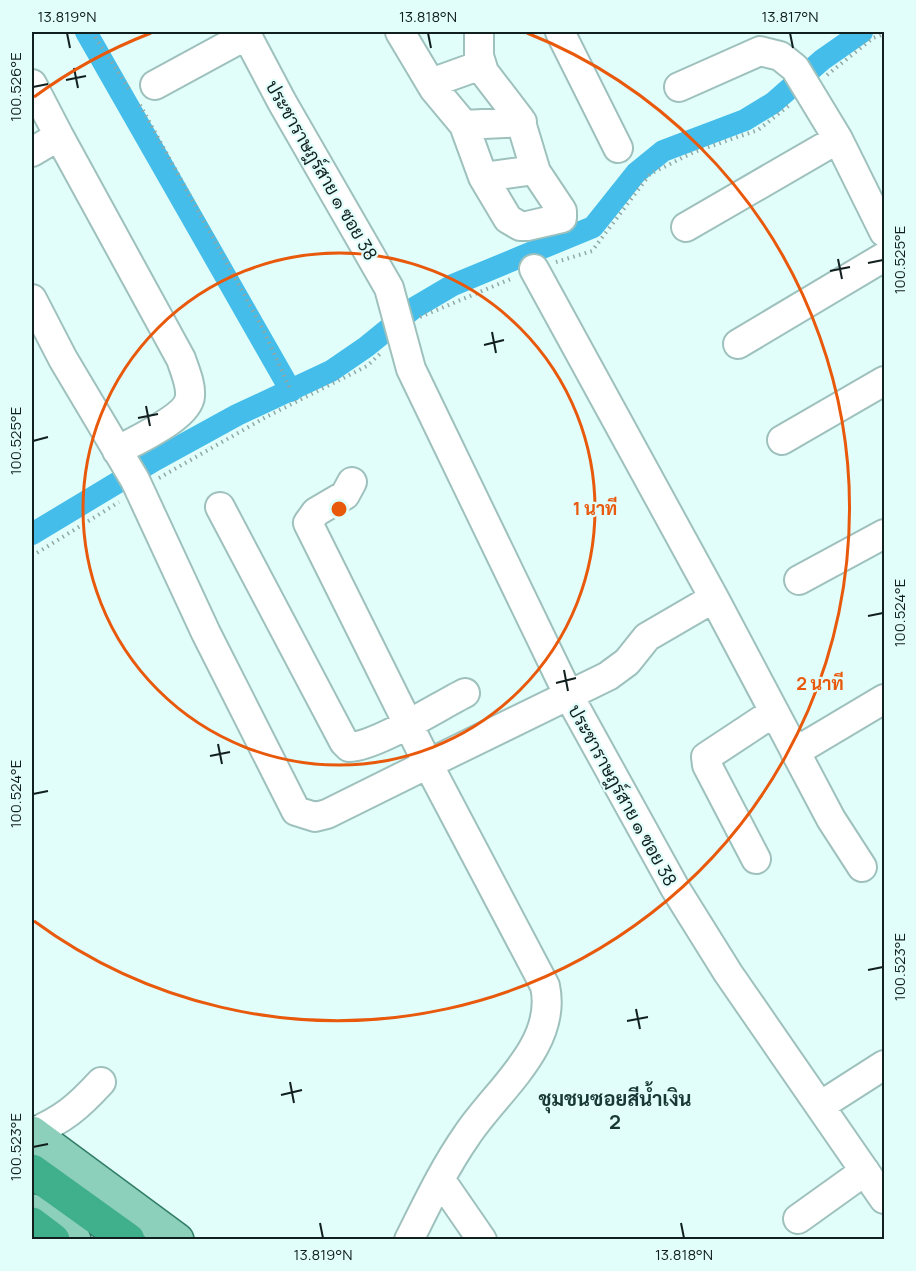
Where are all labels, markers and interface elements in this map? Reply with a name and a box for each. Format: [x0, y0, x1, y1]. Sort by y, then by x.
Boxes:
text: 13.819°N [38, 6, 96, 27]
text: 13.818°N [399, 6, 457, 27]
text: 13.817°N [761, 6, 819, 27]
text: 100.526°E [5, 52, 26, 122]
street label: ประชาราษฎร์สาย ๑ ซอย 38 [260, 76, 383, 265]
text: 100.525°E [889, 226, 910, 294]
text: 100.525°E [5, 407, 26, 475]
text: 1 นาที [573, 496, 617, 520]
centre of rings [329, 499, 349, 519]
text: 100.524°E [889, 579, 910, 647]
text: 2 นาที [796, 671, 844, 695]
street label: ประชาราษฎร์สาย ๑ ซอย 38 [562, 700, 683, 890]
text: 100.524°E [5, 760, 26, 828]
text: 100.523°E [889, 933, 910, 1001]
district label: ชุมชนซอยสีน้ำเงิน 2 [538, 1081, 692, 1135]
text: 100.523°E [5, 1113, 26, 1181]
text: 13.819°N [294, 1244, 352, 1265]
text: 13.818°N [655, 1244, 713, 1265]

